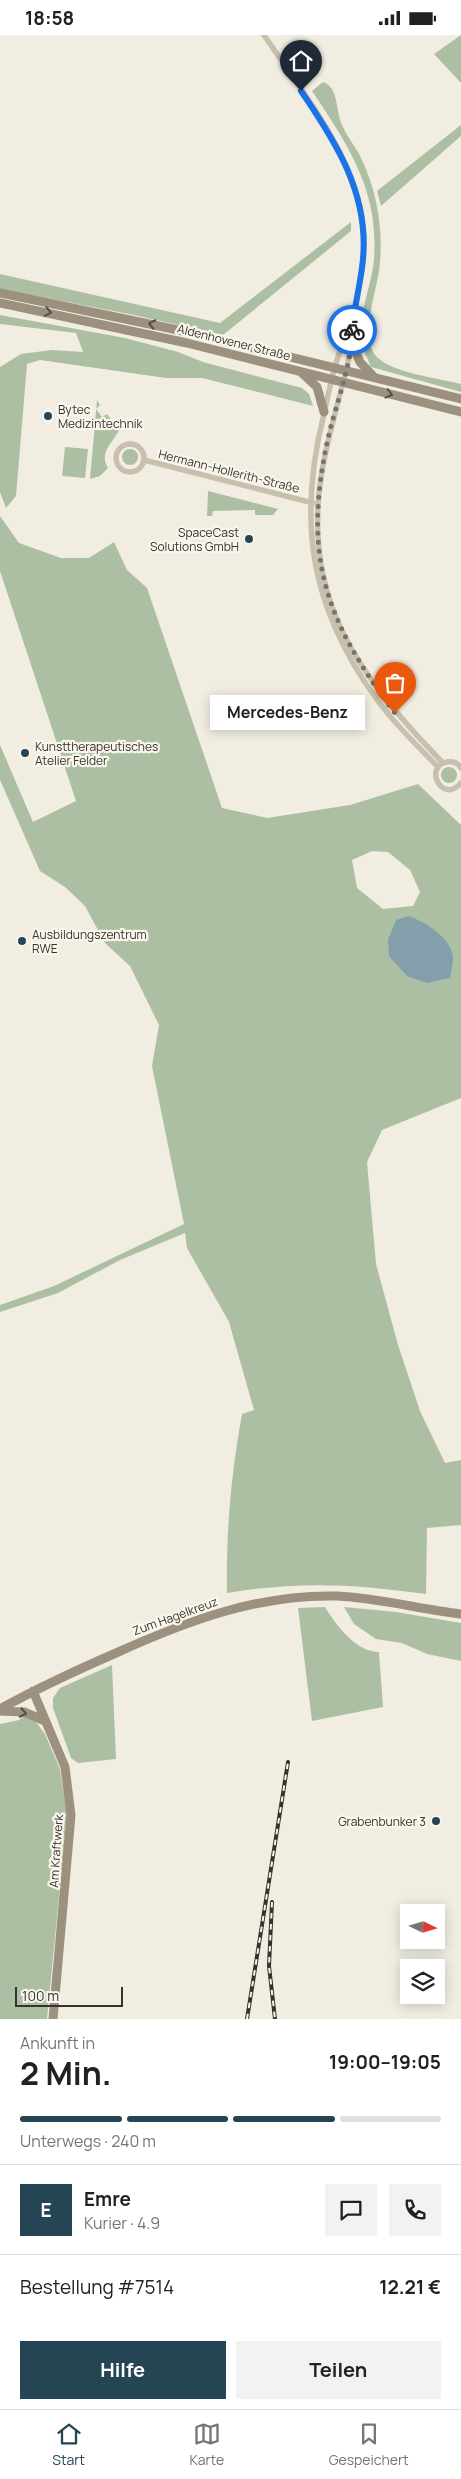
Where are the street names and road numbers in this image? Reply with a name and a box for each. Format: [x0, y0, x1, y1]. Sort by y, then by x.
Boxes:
street label: Aldenhovener Straße [176, 320, 292, 364]
street label: Hermann-Hollerith-Straße [157, 445, 301, 497]
street label: Zum Hagelkreuz [130, 1593, 220, 1639]
street label: Am Kraftwerk [45, 1813, 67, 1888]

